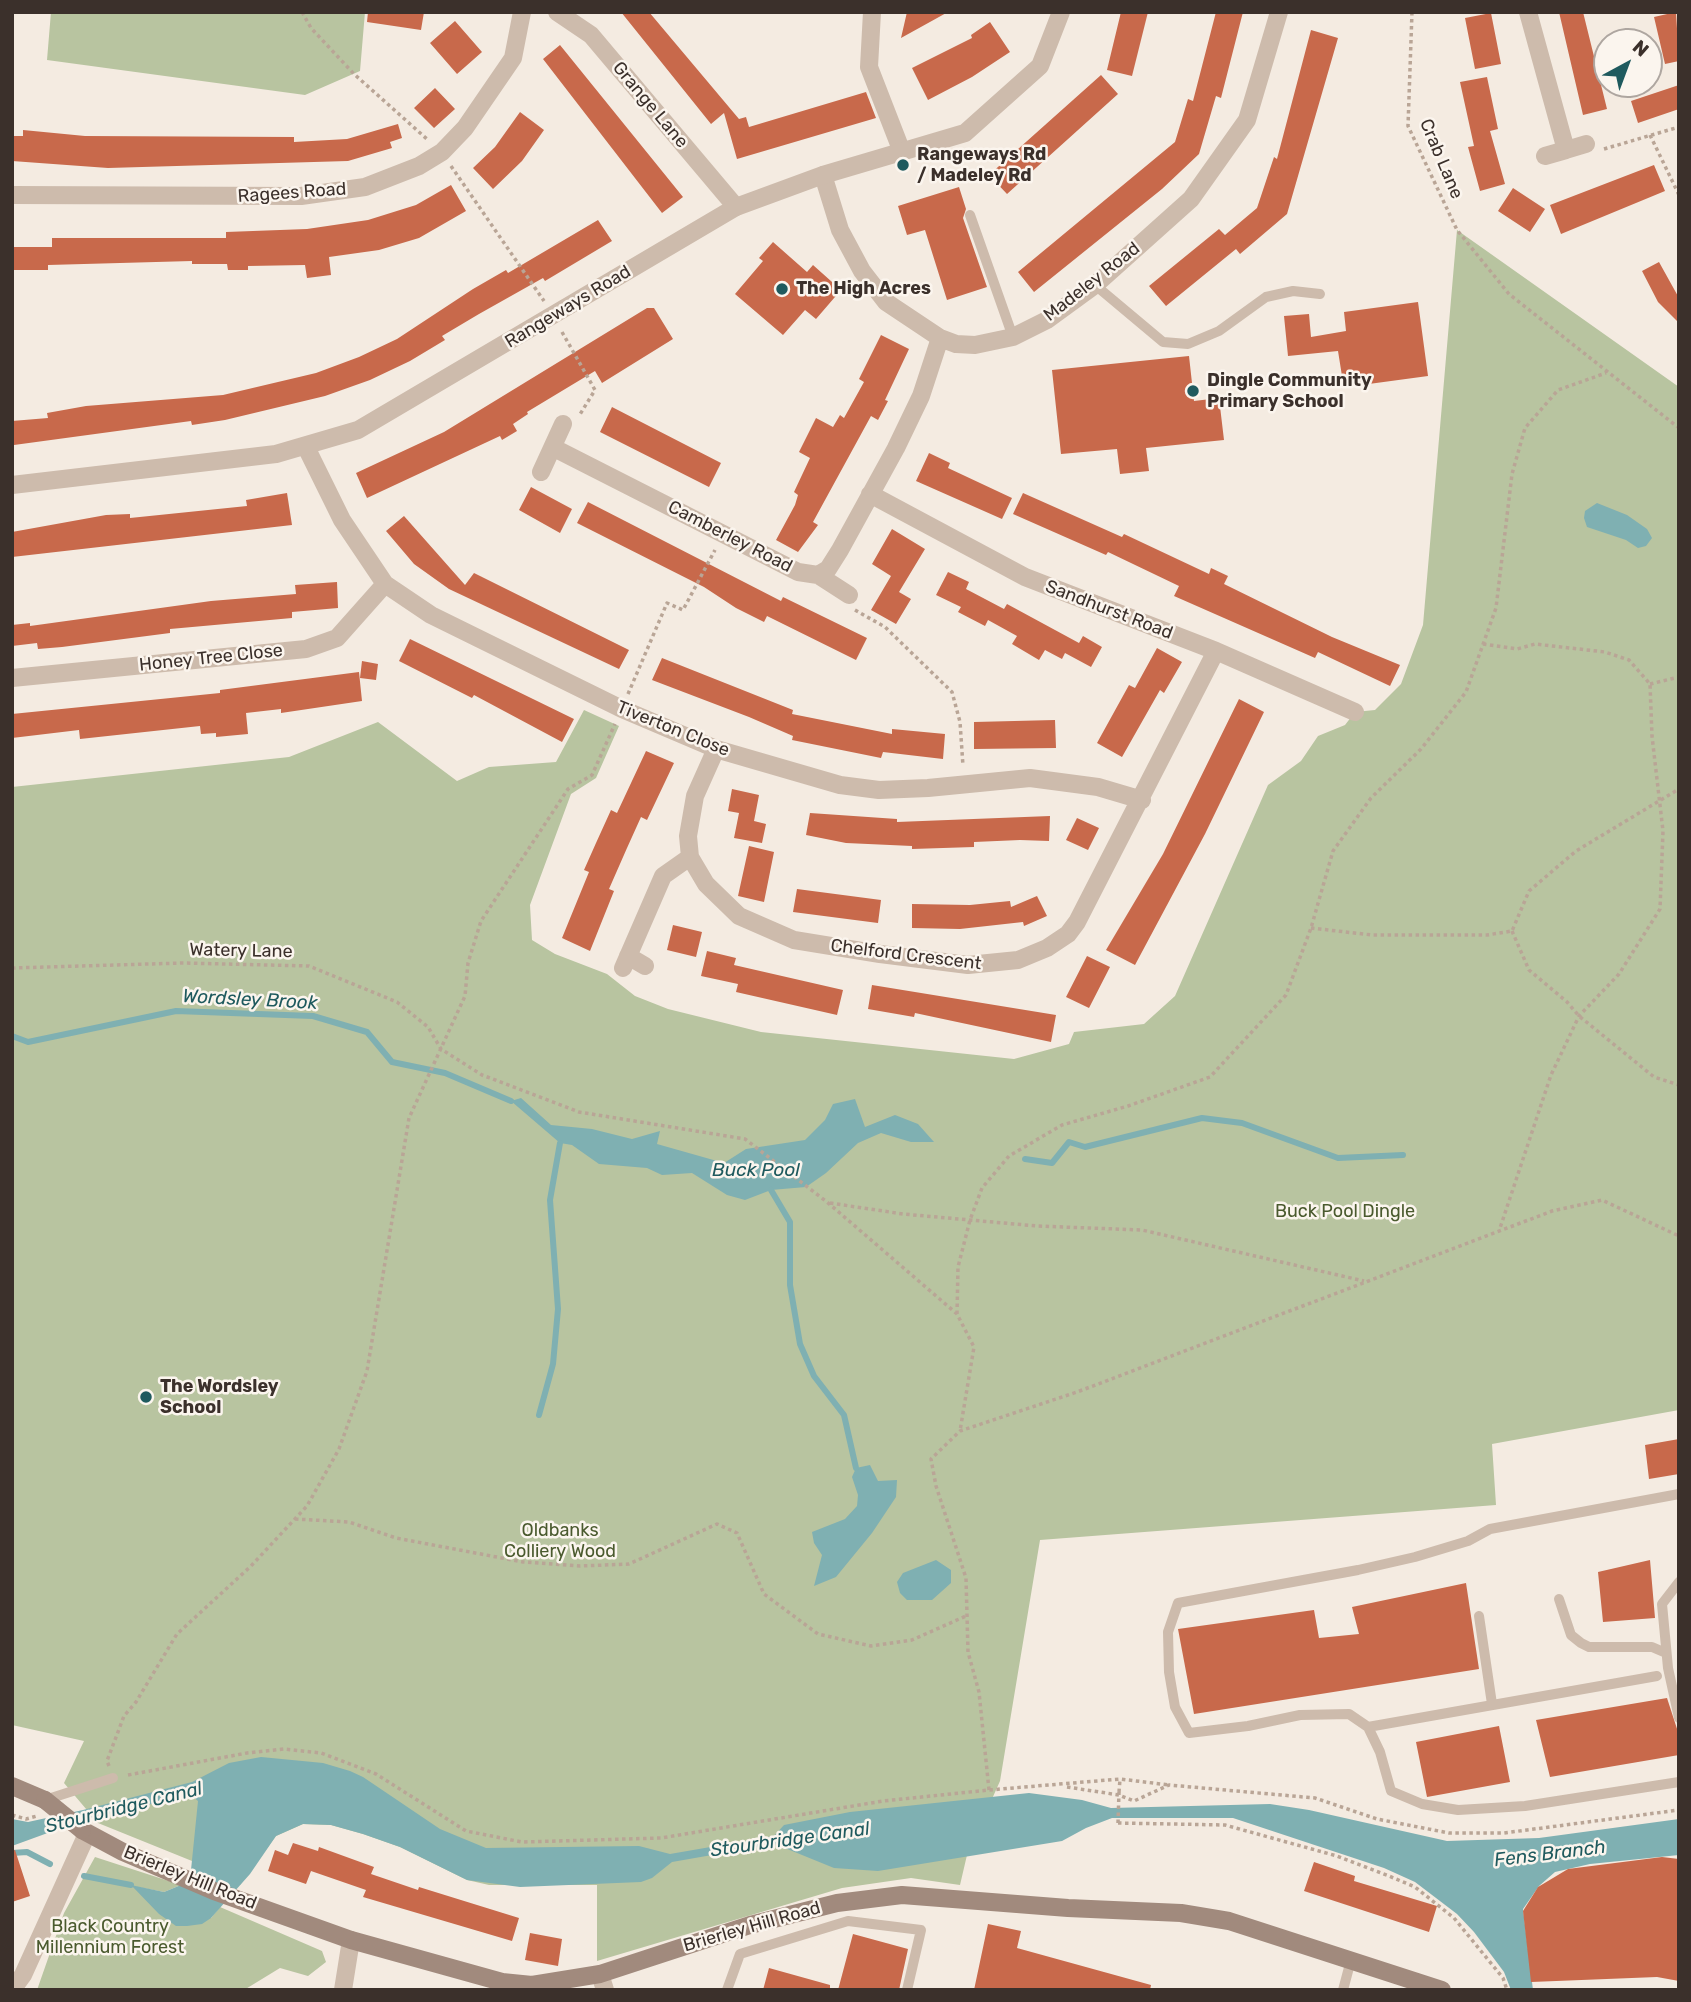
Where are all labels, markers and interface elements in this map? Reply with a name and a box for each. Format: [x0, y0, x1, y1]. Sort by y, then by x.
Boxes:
north arrow [1593, 28, 1663, 98]
text: N [1628, 35, 1653, 61]
street label: Grange Lane [608, 57, 692, 153]
street label: Crab Lane [1414, 116, 1468, 202]
place label: Rangeways Rd / Madeley Rd [917, 144, 1046, 186]
marker: Rangeways Rd / Madeley Rd [895, 157, 911, 173]
street label: Ragees Road [237, 178, 347, 208]
street label: Madeley Road [1040, 238, 1144, 326]
street label: Rangeways Road [501, 261, 635, 353]
place label: The High Acres [796, 278, 931, 300]
marker: The High Acres [774, 281, 790, 297]
place label: Dingle Community Primary School [1207, 370, 1372, 412]
marker: Dingle Community Primary School [1185, 383, 1201, 399]
street label: Camberley Road [664, 496, 796, 578]
street label: Sandhurst Road [1042, 576, 1176, 644]
street label: Honey Tree Close [138, 640, 284, 676]
street label: Tiverton Close [613, 697, 733, 761]
street label: Chelford Crescent [829, 935, 983, 975]
street label: Watery Lane [189, 939, 293, 963]
water label: Wordsley Brook [182, 985, 318, 1015]
water label: Buck Pool [712, 1160, 800, 1182]
park label: Buck Pool Dingle [1275, 1201, 1415, 1223]
place label: The Wordsley School [160, 1376, 278, 1418]
marker: The Wordsley School [138, 1389, 154, 1405]
park label: Oldbanks Colliery Wood [504, 1520, 616, 1562]
water label: Stourbridge Canal [43, 1777, 205, 1839]
water label: Stourbridge Canal [709, 1818, 871, 1862]
water label: Fens Branch [1493, 1836, 1607, 1872]
street label: Brierley Hill Road [120, 1841, 260, 1915]
street label: Brierley Hill Road [681, 1897, 823, 1957]
park label: Black Country Millennium Forest [36, 1916, 184, 1958]

